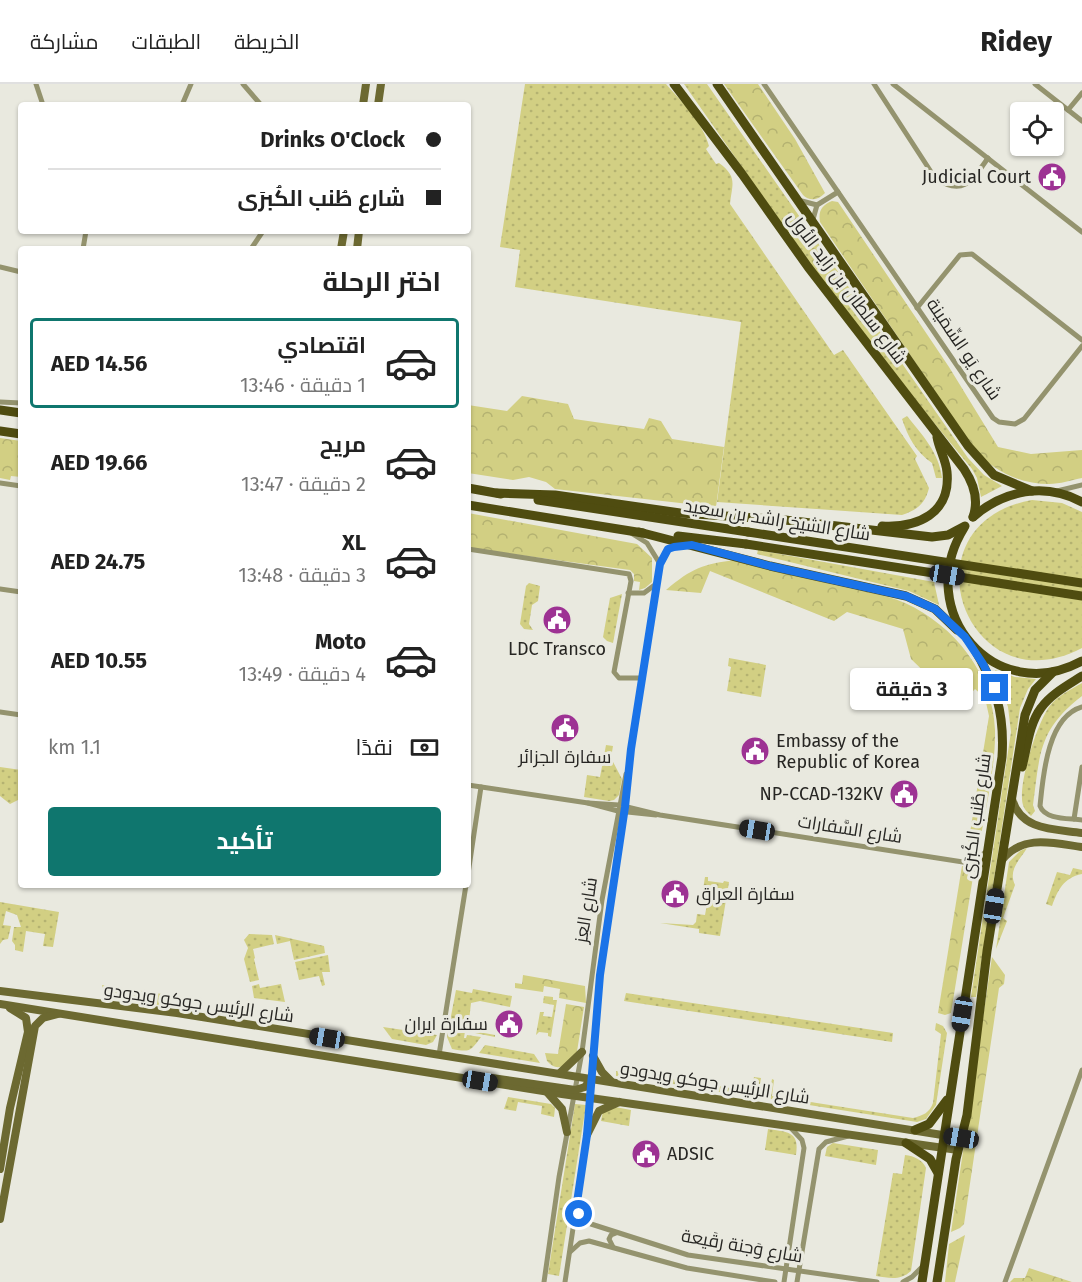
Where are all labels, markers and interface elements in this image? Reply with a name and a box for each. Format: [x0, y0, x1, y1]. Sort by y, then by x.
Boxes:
text: Ridey [980, 25, 1052, 58]
text: مشاركة [30, 29, 99, 55]
text: الطبقات [132, 29, 201, 55]
text: الخريطة [234, 29, 300, 55]
map controls [1010, 102, 1064, 156]
button: locate [1010, 102, 1064, 156]
text: Drinks O'Clock [260, 126, 405, 153]
public building icon: Judicial Court [1036, 161, 1068, 193]
place label: Judicial Court [922, 166, 1032, 188]
text: شارع طُنب الكُبرَى [238, 185, 405, 212]
street label: شارع سلطان بن زايد الأول [782, 208, 911, 369]
text: اختر الرحلة [322, 266, 441, 298]
street label: شارع يَو السِّمَينة [921, 294, 1006, 405]
text: اقتصادي [277, 332, 366, 359]
icon: car [384, 336, 438, 390]
text: AED 14.56 [51, 350, 147, 377]
text: 1 دقيقة · 13:46 [240, 373, 366, 397]
text: مريح [320, 431, 366, 458]
icon: car [384, 435, 438, 489]
text: AED 19.66 [51, 449, 148, 476]
text: 2 دقيقة · 13:47 [241, 472, 366, 496]
street label: شارع الشيخ راشد بن سعيد [682, 494, 872, 547]
text: XL [342, 529, 366, 556]
icon: car [384, 534, 438, 588]
text: AED 24.75 [51, 548, 145, 575]
text: 3 دقيقة · 13:48 [238, 563, 366, 587]
car [928, 563, 966, 587]
public building icon: LDC Transco [541, 604, 573, 636]
text: Moto [315, 628, 366, 655]
icon: car [384, 633, 438, 687]
place label: LDC Transco [508, 638, 606, 660]
text: AED 10.55 [51, 647, 147, 674]
text: 4 دقيقة · 13:49 [239, 662, 366, 686]
callout: 3 دقيقة [851, 667, 974, 709]
route end [981, 674, 1008, 701]
text: 3 دقيقة [876, 677, 947, 701]
public building icon: سفارة الجزائر [549, 712, 581, 744]
place label: Embassy of the Republic of Korea [776, 730, 920, 773]
icon: cash [408, 731, 441, 764]
text: نقدًا [355, 734, 393, 761]
text: 1.1 km [48, 735, 101, 759]
public building icon: Embassy of the Republic of Korea [739, 735, 771, 767]
place label: سفارة الجزائر [518, 746, 611, 768]
street label: شارع طُنب الكُبرَى [956, 752, 997, 880]
public building icon: NP-CCAD-132KV [888, 778, 920, 810]
place label: NP-CCAD-132KV [759, 783, 883, 805]
button: تأكيد [48, 807, 441, 876]
street label: شارع السَّفارات [796, 810, 904, 849]
car [738, 818, 776, 842]
street label: شارع العِز [570, 876, 603, 946]
public building icon: سفارة العراق [659, 878, 691, 910]
place label: سفارة العراق [696, 883, 795, 906]
car [982, 887, 1006, 925]
street label: شارع الرئيس جوكو ويدودو [102, 979, 295, 1028]
car [950, 995, 974, 1033]
public building icon: سفارة ايران [493, 1008, 525, 1040]
place label: سفارة ايران [404, 1013, 488, 1035]
car [308, 1026, 346, 1050]
street label: شارع الرئيس جوكو ويدودو [619, 1057, 811, 1110]
car [461, 1069, 499, 1093]
car [942, 1126, 980, 1150]
public building icon: ADSIC [630, 1138, 662, 1170]
place label: ADSIC [667, 1143, 714, 1165]
route start [565, 1200, 592, 1227]
street label: شارع وَجنة رقَيعة [679, 1225, 804, 1268]

